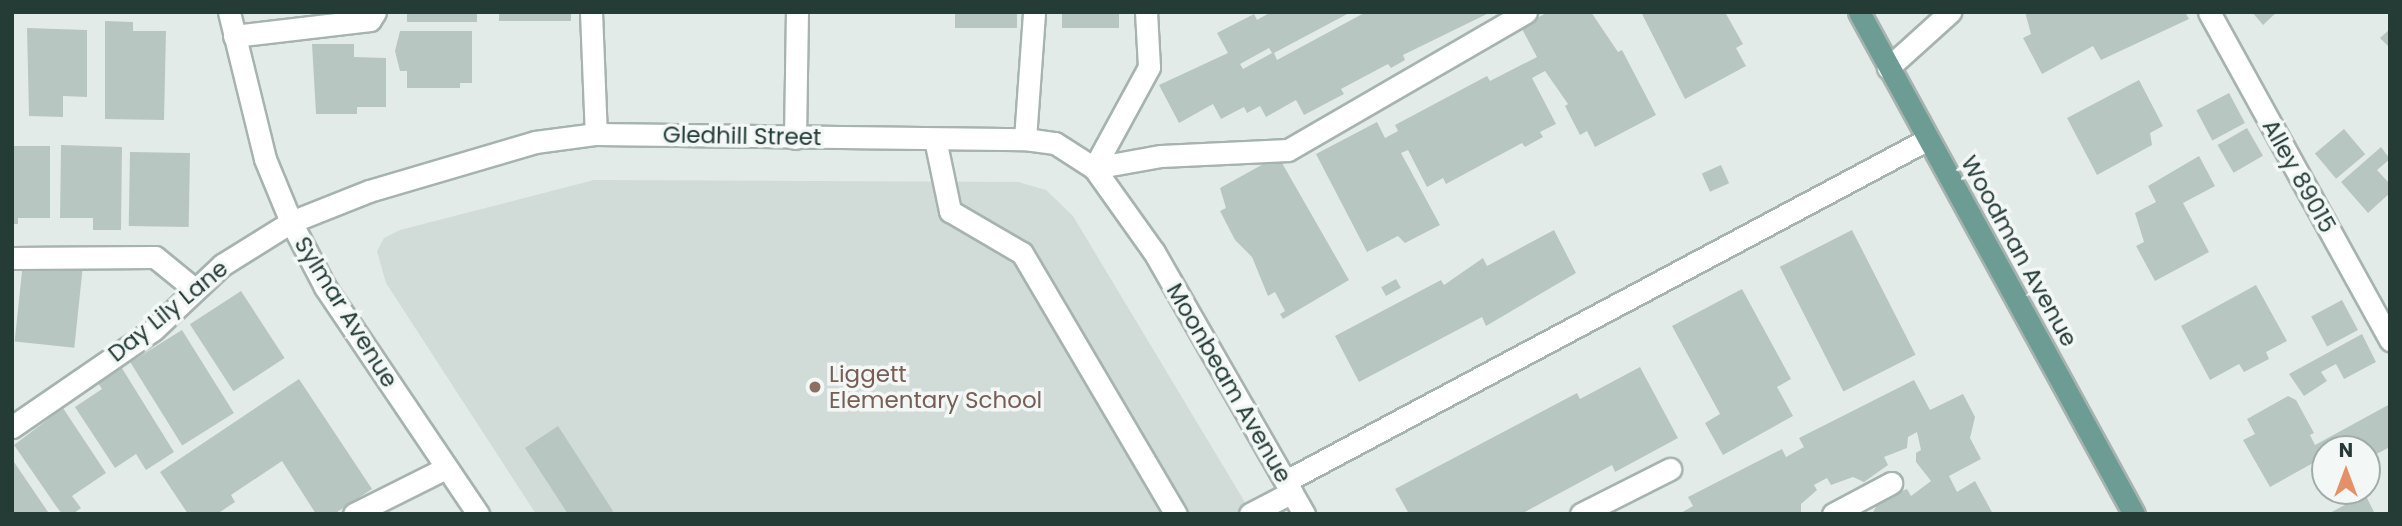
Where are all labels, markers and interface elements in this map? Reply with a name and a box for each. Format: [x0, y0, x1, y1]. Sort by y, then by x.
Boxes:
street label: Alley 89015 [2257, 114, 2341, 238]
street label: Gledhill Street [663, 121, 821, 151]
street label: Woodman Avenue [1955, 151, 2083, 351]
street label: Sylmar Avenue [289, 232, 403, 392]
street label: Day Lily Lane [103, 254, 233, 368]
street label: Moonbeam Avenue [1161, 278, 1297, 488]
place label: Liggett Elementary School [829, 360, 1042, 414]
marker: Liggett Elementary School [807, 379, 823, 395]
north arrow [2311, 435, 2381, 505]
text: N [2339, 437, 2353, 464]

